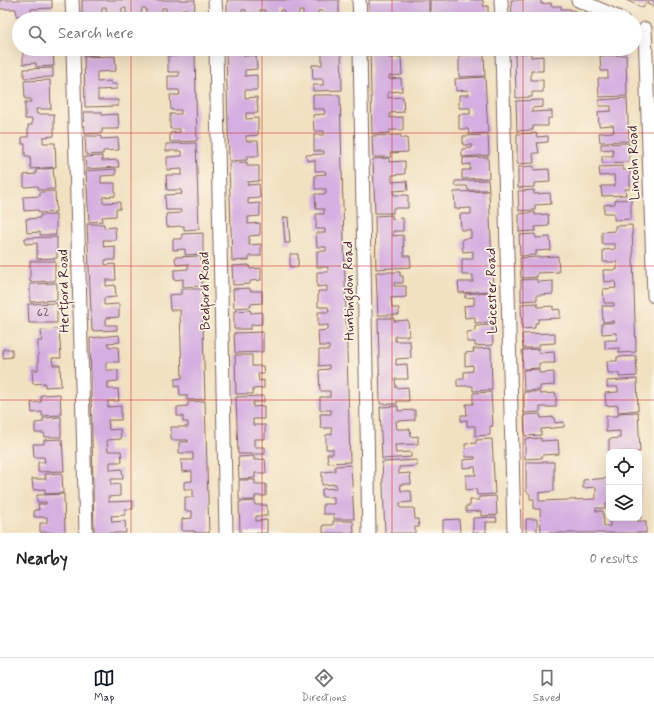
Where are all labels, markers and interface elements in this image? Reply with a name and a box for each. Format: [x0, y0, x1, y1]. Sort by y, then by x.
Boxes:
search box [12, 12, 642, 56]
icon: search [26, 23, 48, 45]
text: Search here [58, 24, 134, 44]
street label: Lincoln Road [624, 125, 644, 201]
street label: Huntingdon Road [339, 241, 361, 341]
street label: Leicester Road [482, 248, 502, 334]
street label: Hertford Road [54, 249, 76, 333]
street label: Bedford Road [195, 252, 217, 330]
house number: 62 [37, 305, 49, 321]
map controls [606, 449, 642, 521]
button: locate [606, 449, 642, 485]
button: layers [606, 485, 642, 521]
text: Nearby [16, 548, 68, 570]
text: 0 results [590, 551, 638, 568]
tab: Map [93, 667, 115, 705]
tab: Directions [301, 667, 347, 705]
tab: Saved [533, 667, 561, 705]

